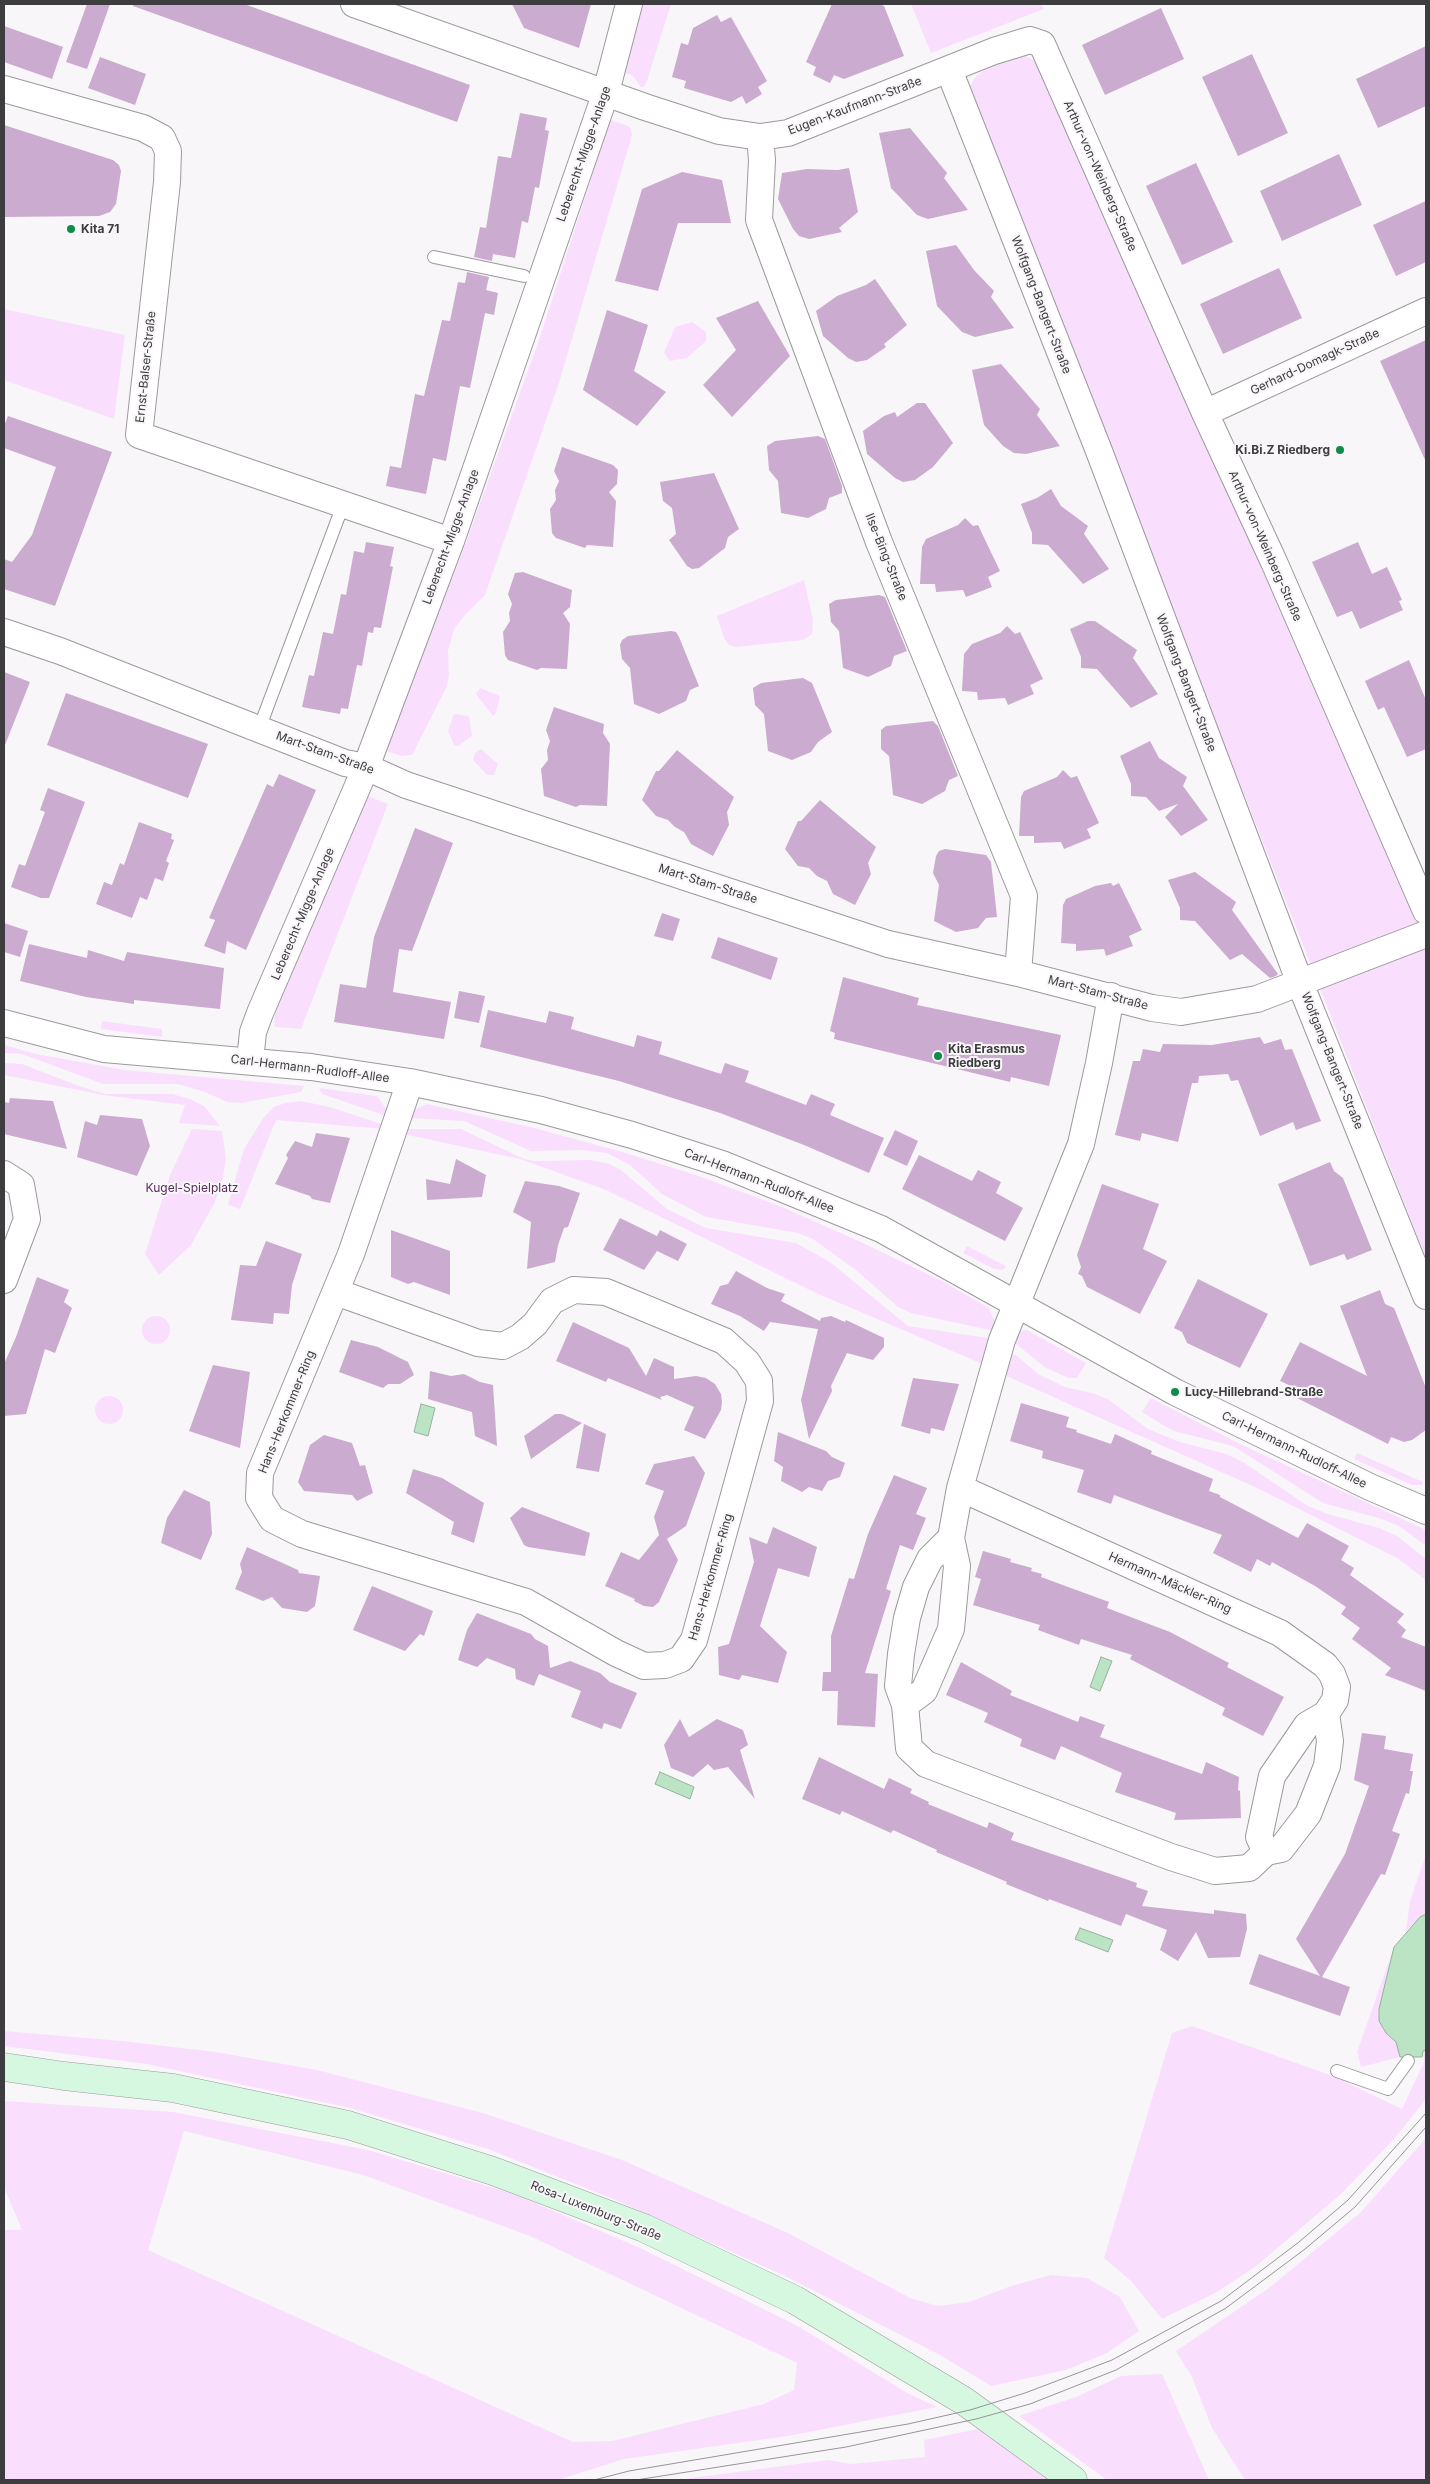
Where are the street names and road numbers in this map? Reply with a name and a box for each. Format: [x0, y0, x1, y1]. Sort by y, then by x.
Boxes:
street label: Eugen-Kaufmann-Straße [786, 74, 924, 138]
street label: Leberecht-Migge-Anlage [554, 84, 614, 224]
street label: Arthur-von-Weinberg-Straße [1060, 98, 1140, 254]
street label: Wolfgang-Bangert-Straße [1008, 234, 1074, 376]
street label: Ernst-Balser-Straße [133, 310, 159, 424]
street label: Gerhard-Domagk-Straße [1248, 326, 1382, 398]
street label: Leberecht-Migge-Anlage [420, 468, 482, 606]
street label: Arthur-von-Weinberg-Straße [1225, 468, 1305, 624]
street label: Ilse-Bing-Straße [862, 511, 910, 603]
street label: Wolfgang-Bangert-Straße [1153, 612, 1219, 754]
street label: Mart-Stam-Straße [274, 729, 376, 777]
street label: Leberecht-Migge-Anlage [269, 846, 337, 982]
street label: Mart-Stam-Straße [657, 861, 759, 907]
street label: Mart-Stam-Straße [1046, 973, 1150, 1013]
street label: Wolfgang-Bangert-Straße [1298, 990, 1366, 1132]
street label: Carl-Hermann-Rudloff-Allee [230, 1052, 390, 1086]
street label: Carl-Hermann-Rudloff-Allee [682, 1146, 836, 1216]
street label: Hans-Herkommer-Ring [256, 1348, 318, 1476]
street label: Carl-Hermann-Rudloff-Allee [1219, 1409, 1369, 1491]
street label: Hans-Herkommer-Ring [686, 1512, 736, 1642]
street label: Hermann-Mäckler-Ring [1106, 1549, 1234, 1617]
street label: Rosa-Luxemburg-Straße [528, 2178, 664, 2244]

